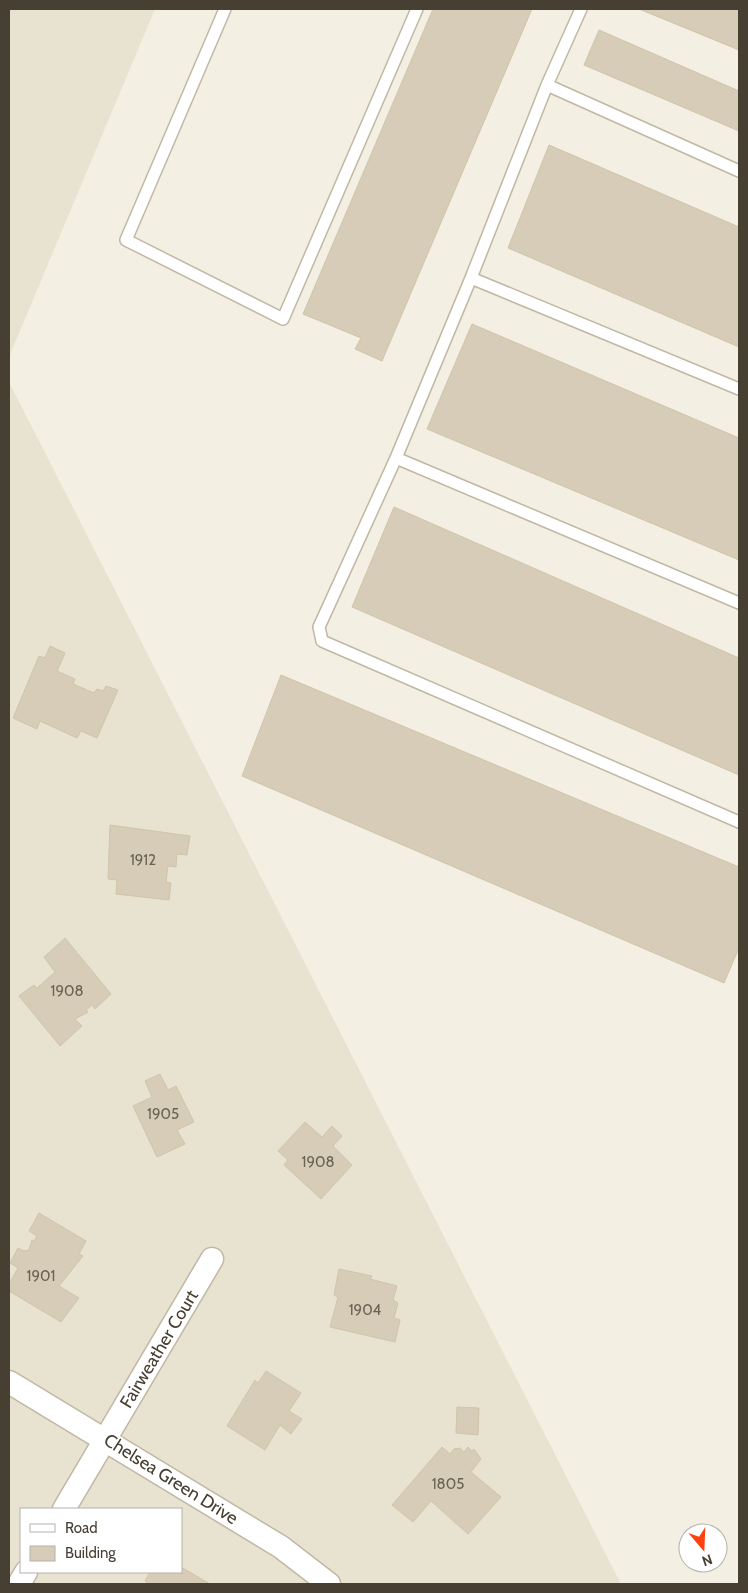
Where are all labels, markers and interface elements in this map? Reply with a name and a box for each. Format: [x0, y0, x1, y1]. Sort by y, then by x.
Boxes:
house number: 1912 [130, 851, 156, 869]
house number: 1908 [51, 982, 83, 1000]
house number: 1905 [147, 1105, 179, 1123]
house number: 1908 [302, 1153, 334, 1171]
house number: 1901 [27, 1267, 55, 1285]
street label: Fairweather Court [115, 1286, 203, 1412]
house number: 1904 [349, 1301, 382, 1319]
street label: Chelsea Green Drive [100, 1429, 242, 1529]
house number: 1805 [432, 1475, 464, 1493]
legend [20, 1508, 182, 1573]
text: Road [65, 1519, 98, 1537]
north arrow [678, 1523, 728, 1573]
text: Building [65, 1544, 116, 1562]
text: N [700, 1550, 715, 1570]

